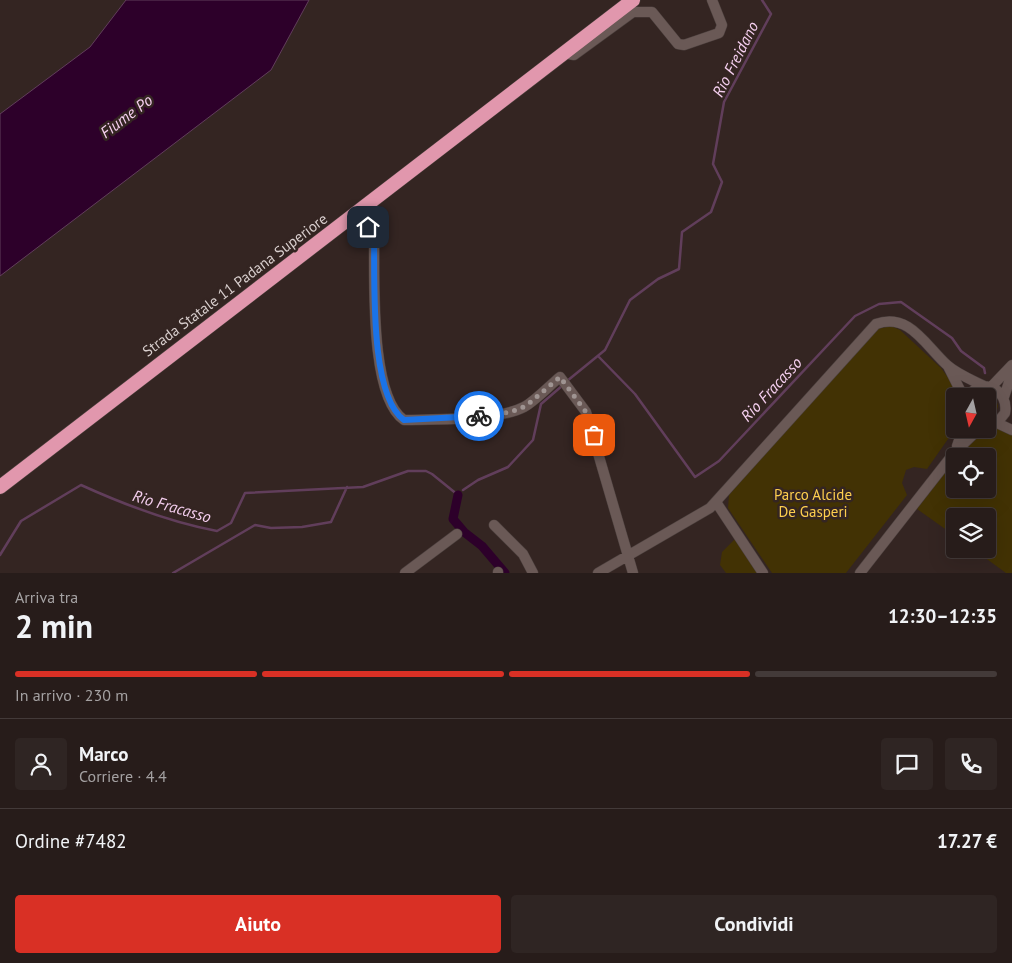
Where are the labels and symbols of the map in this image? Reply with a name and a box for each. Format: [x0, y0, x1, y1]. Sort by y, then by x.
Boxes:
water label: Rio Freidano [707, 18, 763, 100]
water label: Fiume Po [96, 90, 156, 142]
pin [347, 206, 389, 248]
street label: Strada Statale 11 Padana Superiore [138, 209, 331, 360]
water label: Rio Fracasso [736, 353, 806, 425]
north arrow [946, 388, 996, 438]
courier [454, 391, 504, 441]
pin [573, 414, 615, 456]
water label: Rio Fracasso [130, 485, 214, 527]
park label: Parco Alcide De Gasperi [774, 485, 852, 521]

